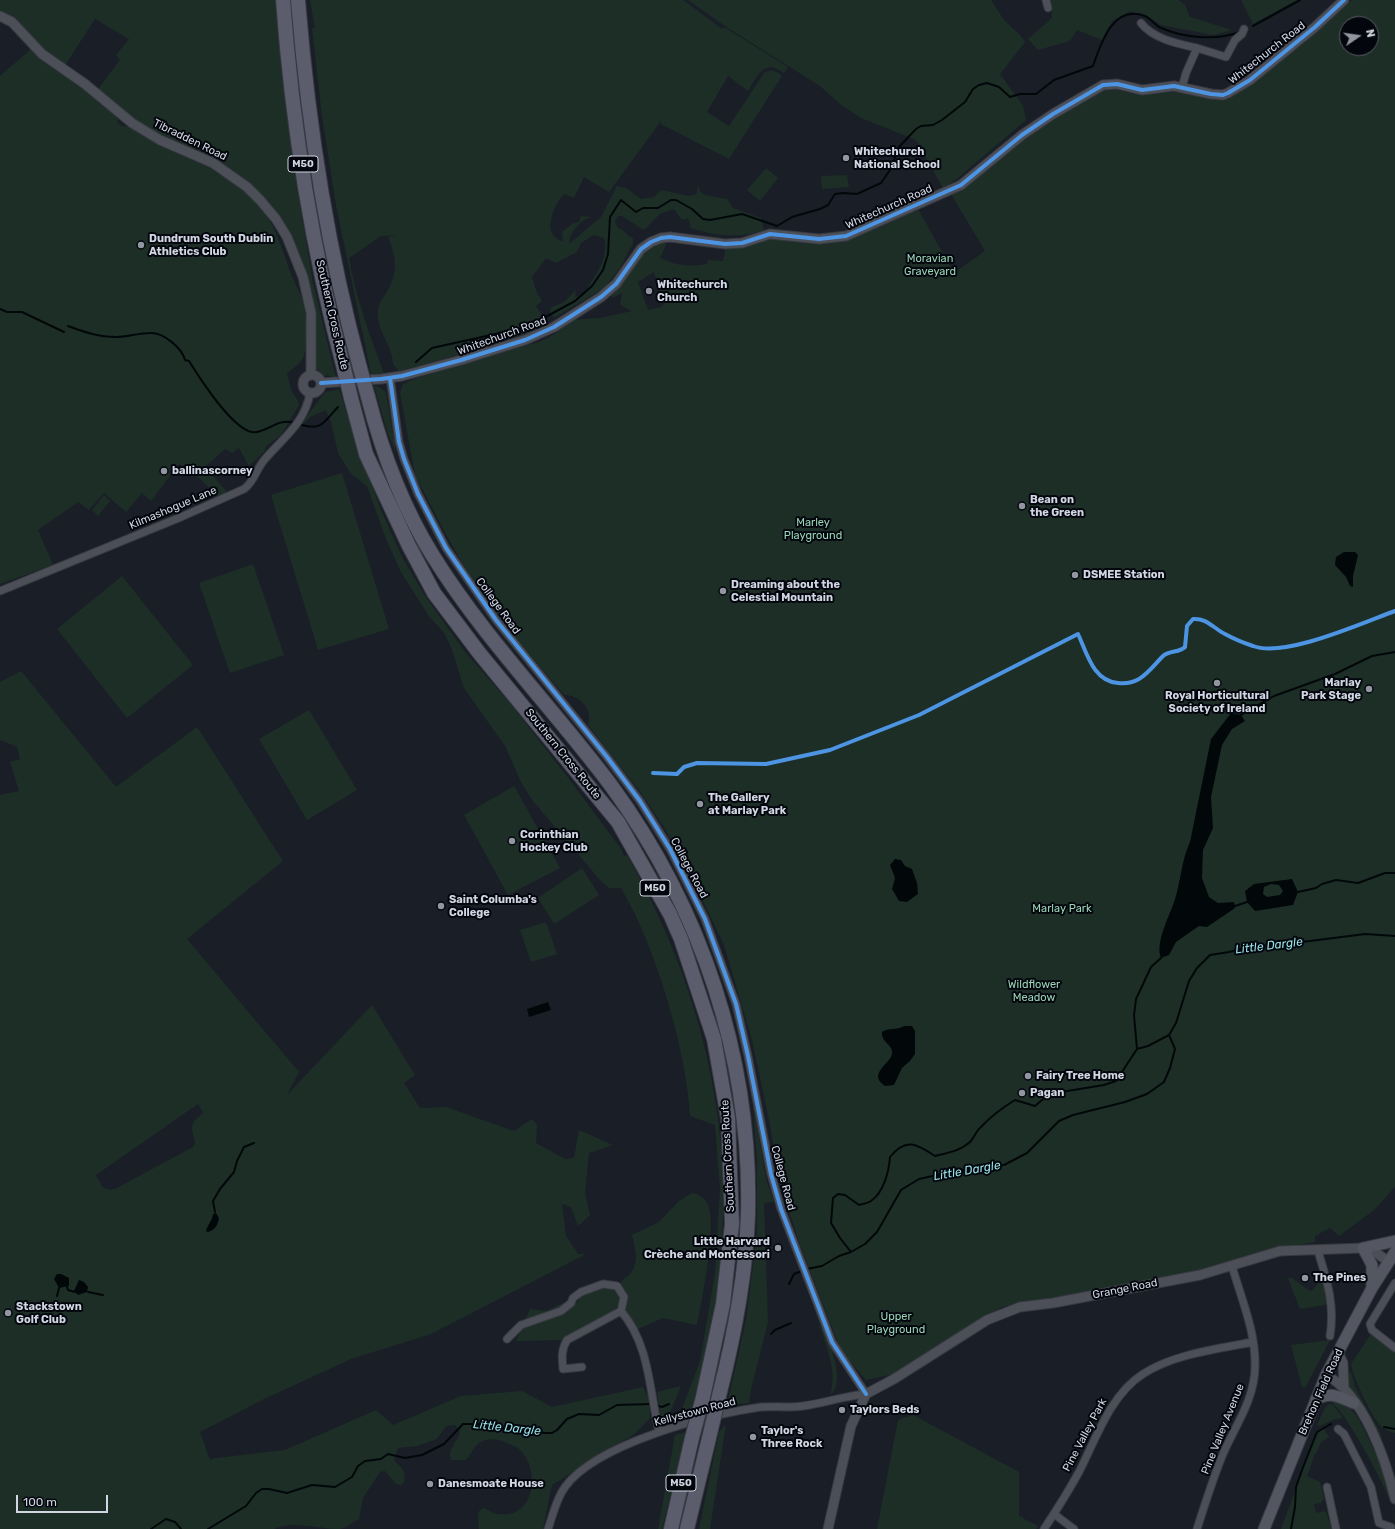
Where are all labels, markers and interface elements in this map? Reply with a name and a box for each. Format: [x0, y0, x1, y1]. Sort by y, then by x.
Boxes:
north arrow [1339, 16, 1379, 56]
street label: Whitechurch Road [1226, 19, 1308, 87]
text: N [1363, 28, 1377, 39]
street label: Tibradden Road [151, 116, 229, 164]
place label: Whitechurch National School [854, 145, 940, 171]
marker: Whitechurch National School [841, 153, 851, 163]
road number: M50 [288, 156, 318, 172]
street label: Whitechurch Road [844, 182, 934, 232]
place label: Dundrum South Dublin Athletics Club [149, 232, 273, 258]
marker: Dundrum South Dublin Athletics Club [136, 240, 146, 250]
park label: Moravian Graveyard [904, 252, 956, 278]
street label: Southern Cross Route [313, 259, 351, 371]
place label: Whitechurch Church [657, 278, 727, 304]
marker: Whitechurch Church [644, 286, 654, 296]
street label: Whitechurch Road [456, 314, 548, 358]
place label: ballinascorney [172, 464, 253, 478]
marker: ballinascorney [159, 466, 169, 476]
street label: Kilmashogue Lane [127, 484, 219, 532]
place label: Bean on the Green [1030, 493, 1084, 519]
marker: Bean on the Green [1017, 501, 1027, 511]
park label: Marley Playground [784, 516, 842, 542]
place label: DSMEE Station [1083, 568, 1165, 582]
marker: DSMEE Station [1070, 570, 1080, 580]
street label: College Road [473, 575, 523, 637]
place label: Dreaming about the Celestial Mountain [731, 578, 840, 604]
marker: Dreaming about the Celestial Mountain [718, 586, 728, 596]
place label: Marlay Park Stage [1301, 676, 1361, 702]
marker: Royal Horticultural Society of Ireland [1212, 678, 1222, 688]
marker: Marlay Park Stage [1364, 684, 1374, 694]
place label: Royal Horticultural Society of Ireland [1165, 689, 1269, 715]
street label: Southern Cross Route [522, 706, 604, 802]
place label: The Gallery at Marlay Park [708, 791, 786, 817]
marker: The Gallery at Marlay Park [695, 799, 705, 809]
place label: Corinthian Hockey Club [520, 828, 588, 854]
street label: College Road [668, 835, 710, 901]
marker: Corinthian Hockey Club [507, 836, 517, 846]
road number: M50 [640, 880, 670, 896]
place label: Saint Columba's College [449, 893, 537, 919]
marker: Saint Columba's College [436, 901, 446, 911]
park label: Marlay Park [1032, 902, 1092, 916]
water label: Little Dargle [1234, 935, 1304, 957]
park label: Wildflower Meadow [1008, 978, 1060, 1004]
place label: Fairy Tree Home [1036, 1069, 1124, 1083]
marker: Fairy Tree Home [1023, 1071, 1033, 1081]
place label: Pagan [1030, 1086, 1064, 1100]
marker: Pagan [1017, 1088, 1027, 1098]
street label: Southern Cross Route [718, 1099, 738, 1213]
street label: College Road [768, 1144, 798, 1212]
water label: Little Dargle [932, 1158, 1002, 1184]
place label: Little Harvard Crèche and Montessori [644, 1235, 770, 1261]
marker: Little Harvard Crèche and Montessori [773, 1243, 783, 1253]
place label: The Pines [1313, 1271, 1366, 1285]
marker: The Pines [1300, 1273, 1310, 1283]
street label: Grange Road [1091, 1276, 1159, 1302]
place label: Stackstown Golf Club [16, 1300, 82, 1326]
marker: Stackstown Golf Club [3, 1308, 13, 1318]
park label: Upper Playground [867, 1310, 925, 1336]
street label: Brehon Field Road [1296, 1347, 1346, 1437]
street label: Pine Valley Avenue [1199, 1382, 1247, 1476]
street label: Kellystown Road [653, 1395, 737, 1429]
street label: Pine Valley Park [1060, 1396, 1110, 1474]
place label: Taylors Beds [850, 1403, 919, 1417]
marker: Taylors Beds [837, 1405, 847, 1415]
water label: Little Dargle [472, 1417, 542, 1439]
place label: Taylor's Three Rock [761, 1424, 822, 1450]
marker: Taylor's Three Rock [748, 1432, 758, 1442]
road number: M50 [666, 1475, 696, 1491]
place label: Danesmoate House [438, 1477, 544, 1491]
marker: Danesmoate House [425, 1479, 435, 1489]
scale bar [18, 1487, 110, 1513]
text: 100 m [23, 1495, 57, 1509]

